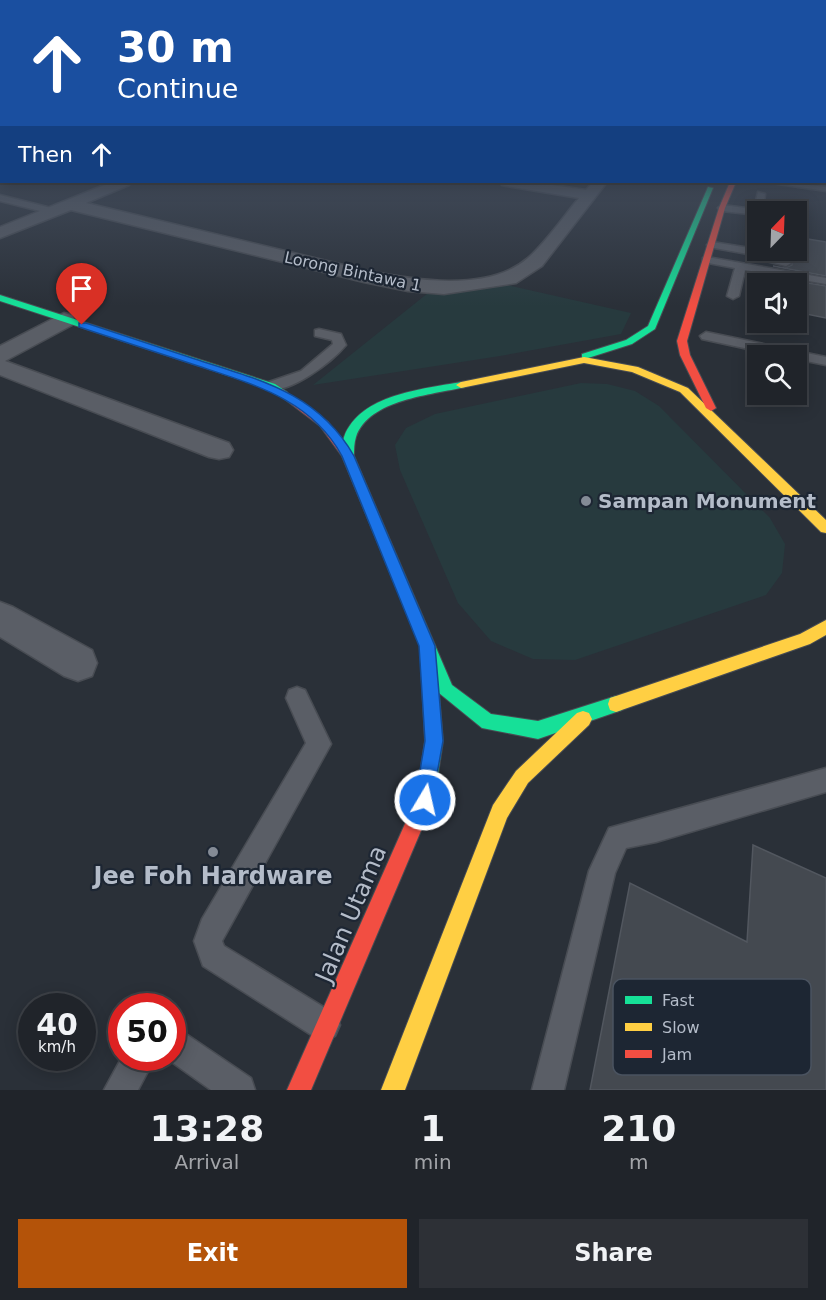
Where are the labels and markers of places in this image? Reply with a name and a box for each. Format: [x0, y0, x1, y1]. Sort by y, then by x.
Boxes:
pin [56, 263, 107, 325]
place label: Sampan Monument [598, 489, 817, 513]
marker: Sampan Monument [579, 494, 593, 508]
marker: Jee Foh Hardware [206, 845, 220, 859]
place label: Jee Foh Hardware [92, 862, 332, 890]

